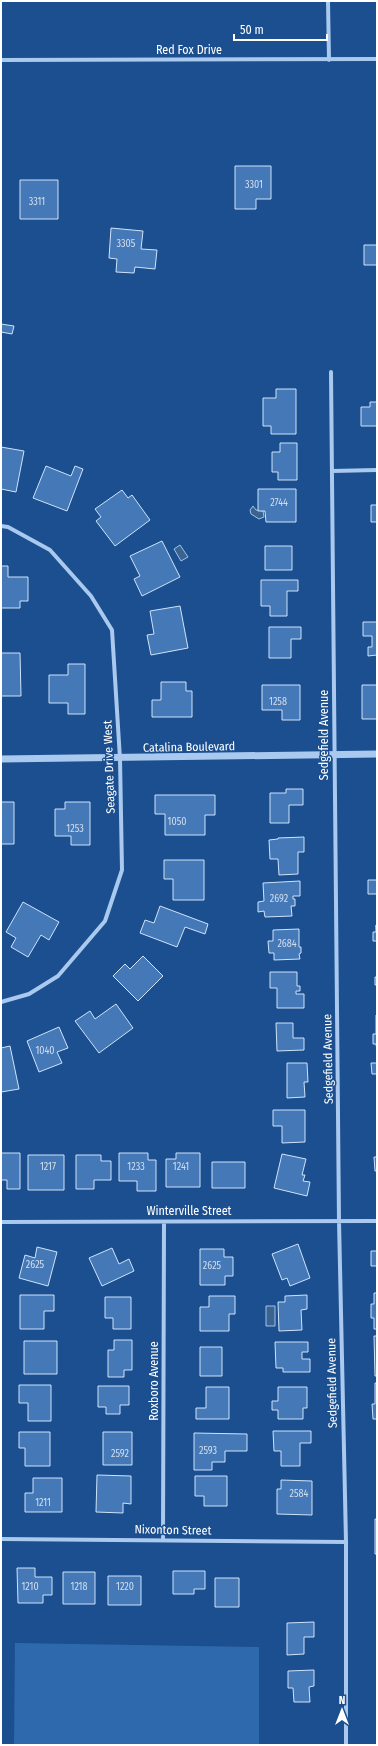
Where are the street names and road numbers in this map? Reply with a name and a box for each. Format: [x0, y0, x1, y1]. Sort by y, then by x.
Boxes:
street label: Red Fox Drive [156, 43, 222, 57]
street label: Sedgefield Avenue [317, 690, 331, 780]
street label: Seagate Drive West [100, 720, 118, 814]
street label: Catalina Boulevard [143, 739, 235, 755]
street label: Sedgefield Avenue [320, 1014, 336, 1104]
street label: Winterville Street [146, 1204, 232, 1218]
street label: Sedgefield Avenue [324, 1338, 340, 1428]
street label: Roxboro Avenue [147, 1341, 161, 1421]
street label: Nixonton Street [134, 1522, 212, 1538]

